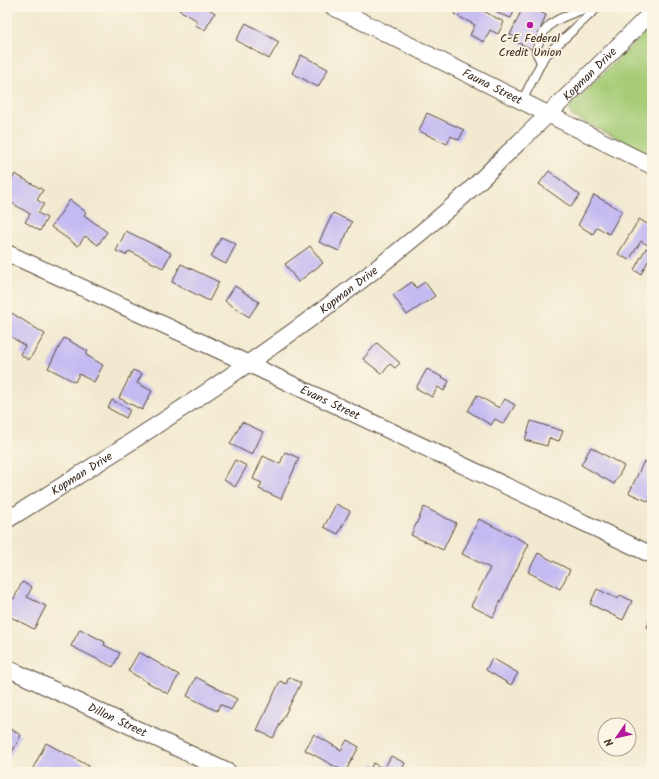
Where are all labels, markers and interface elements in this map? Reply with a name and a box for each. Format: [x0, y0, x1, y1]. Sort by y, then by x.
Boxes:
marker: C-E Federal Credit Union [525, 20, 535, 30]
place label: C-E Federal Credit Union [498, 29, 562, 62]
street label: Kopman Drive [558, 42, 622, 105]
street label: Fauna Street [459, 63, 526, 110]
street label: Kopman Drive [315, 261, 383, 319]
street label: Evans Street [297, 380, 364, 425]
street label: Kopman Drive [47, 446, 117, 500]
street label: Dillon Street [85, 698, 151, 742]
north arrow [597, 717, 637, 757]
text: N [600, 734, 619, 750]

